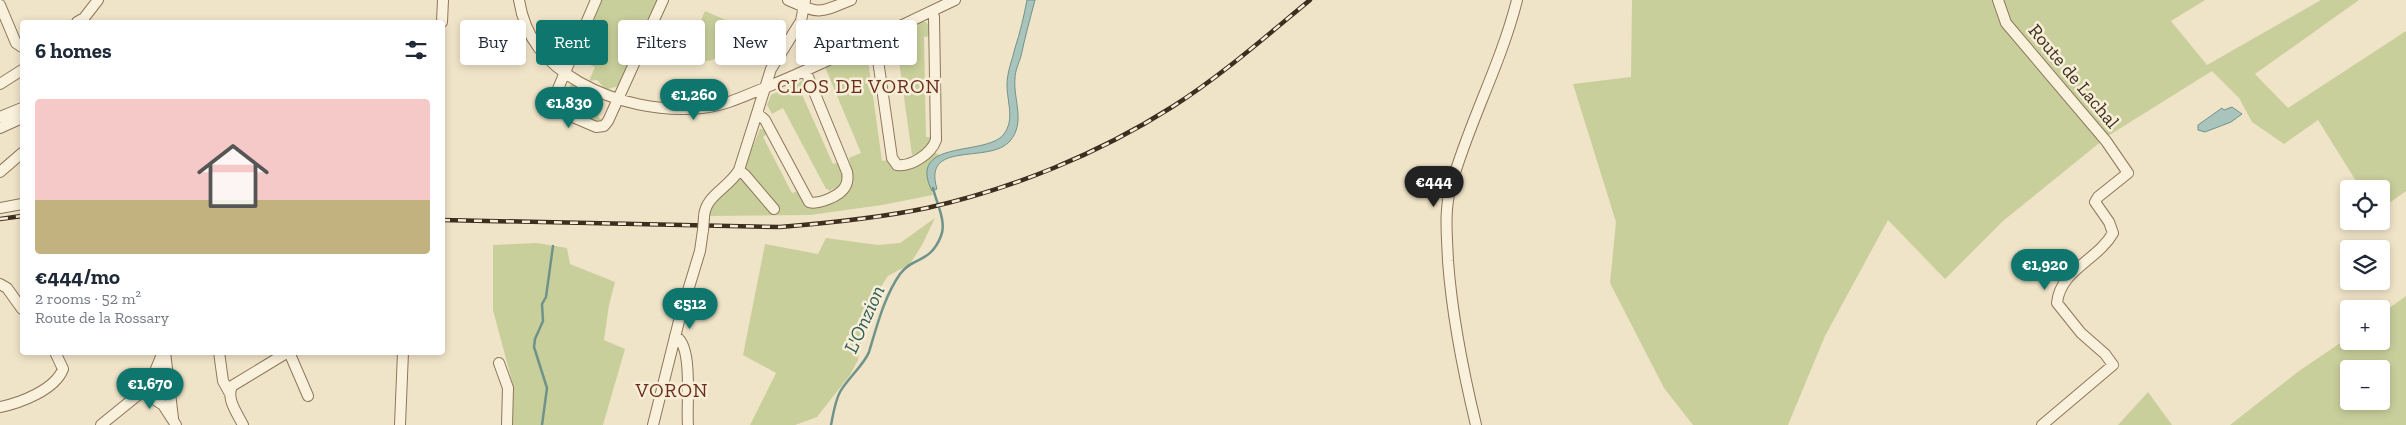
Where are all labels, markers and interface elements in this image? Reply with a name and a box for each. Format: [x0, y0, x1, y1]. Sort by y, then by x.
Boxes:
street label: Route de Lachal [2024, 19, 2124, 133]
chip: Buy [460, 20, 526, 65]
chip: Rent [536, 20, 608, 65]
chip: Filters [618, 20, 705, 65]
chip: New [715, 20, 786, 65]
chip: Apartment [796, 20, 917, 65]
icon: filters [402, 36, 430, 64]
text: 6 homes [35, 38, 112, 63]
district label: CLOS DE VORON [777, 74, 941, 98]
pin: €1,260 [653, 78, 735, 121]
text: €1,260 [671, 85, 717, 104]
pin: €1,830 [528, 86, 610, 129]
text: €1,830 [546, 93, 592, 112]
icon: home [188, 131, 278, 221]
pin: €444 [1404, 166, 1464, 208]
text: €444 [1416, 172, 1452, 191]
map controls [2340, 180, 2390, 410]
button: locate [2340, 180, 2390, 230]
button: layers [2340, 240, 2390, 290]
pin: €1,920 [2004, 248, 2086, 291]
text: €1,920 [2022, 255, 2068, 274]
text: €444/mo [35, 264, 120, 289]
water label: L'Onzion [838, 281, 890, 357]
pin: €512 [660, 288, 720, 330]
text: 2 rooms · 52 m² [35, 289, 141, 308]
text: €512 [674, 294, 706, 313]
button: + [2340, 300, 2390, 350]
text: Route de la Rossary [35, 308, 169, 327]
button: − [2340, 360, 2390, 410]
pin: €1,670 [109, 368, 191, 410]
text: €1,670 [128, 374, 172, 393]
district label: VORON [635, 378, 709, 402]

